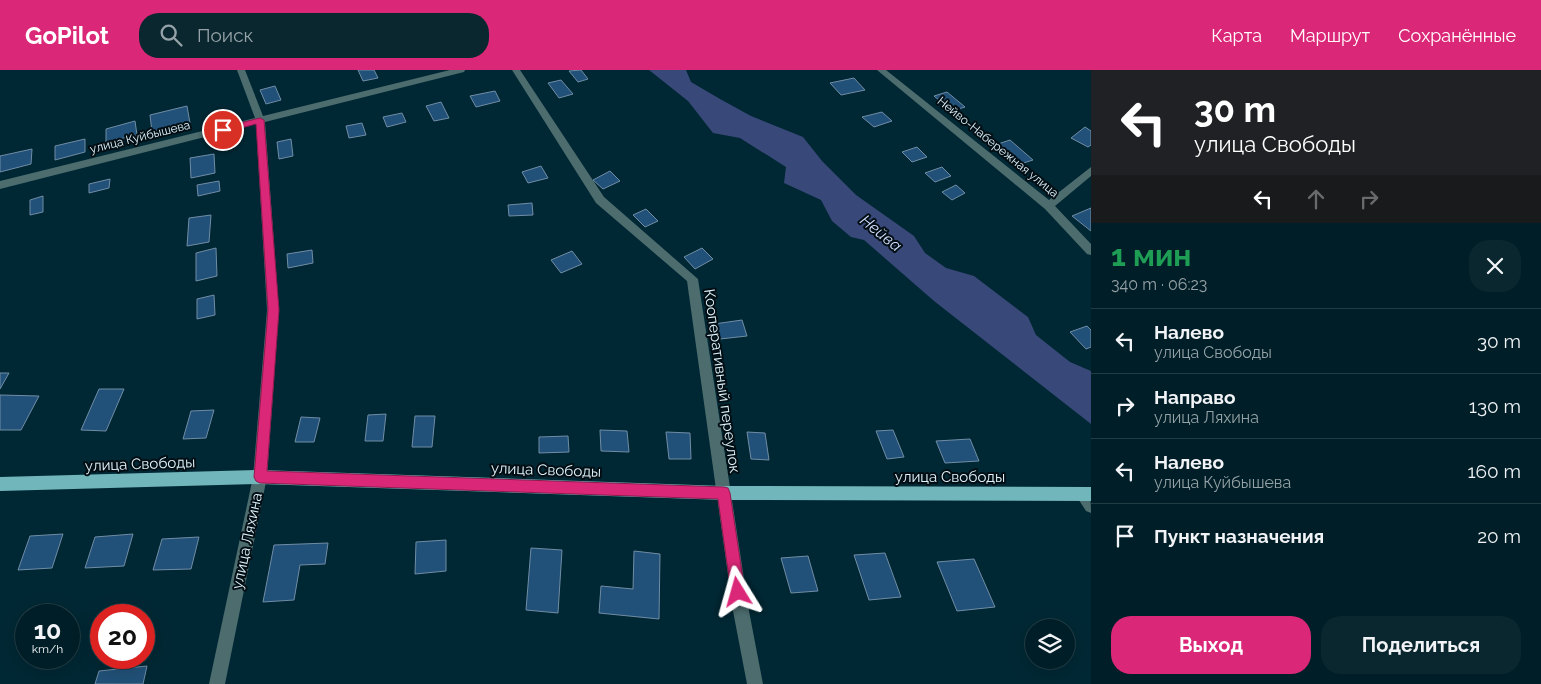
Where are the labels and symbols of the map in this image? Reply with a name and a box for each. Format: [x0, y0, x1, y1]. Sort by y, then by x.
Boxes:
street label: Нейво-Набережная улица [935, 94, 1061, 200]
pin [202, 109, 244, 151]
street label: улица Куйбышева [88, 118, 192, 156]
water label: Нейва [856, 211, 906, 256]
street label: Кооперативный переулок [700, 288, 744, 474]
street label: улица Свободы [85, 453, 195, 475]
street label: улица Свободы [491, 459, 601, 481]
street label: улица Свободы [895, 468, 1005, 486]
street label: улица Ляхина [228, 491, 266, 591]
position arrow [711, 565, 763, 617]
speed limit sign: 20 [90, 604, 155, 669]

